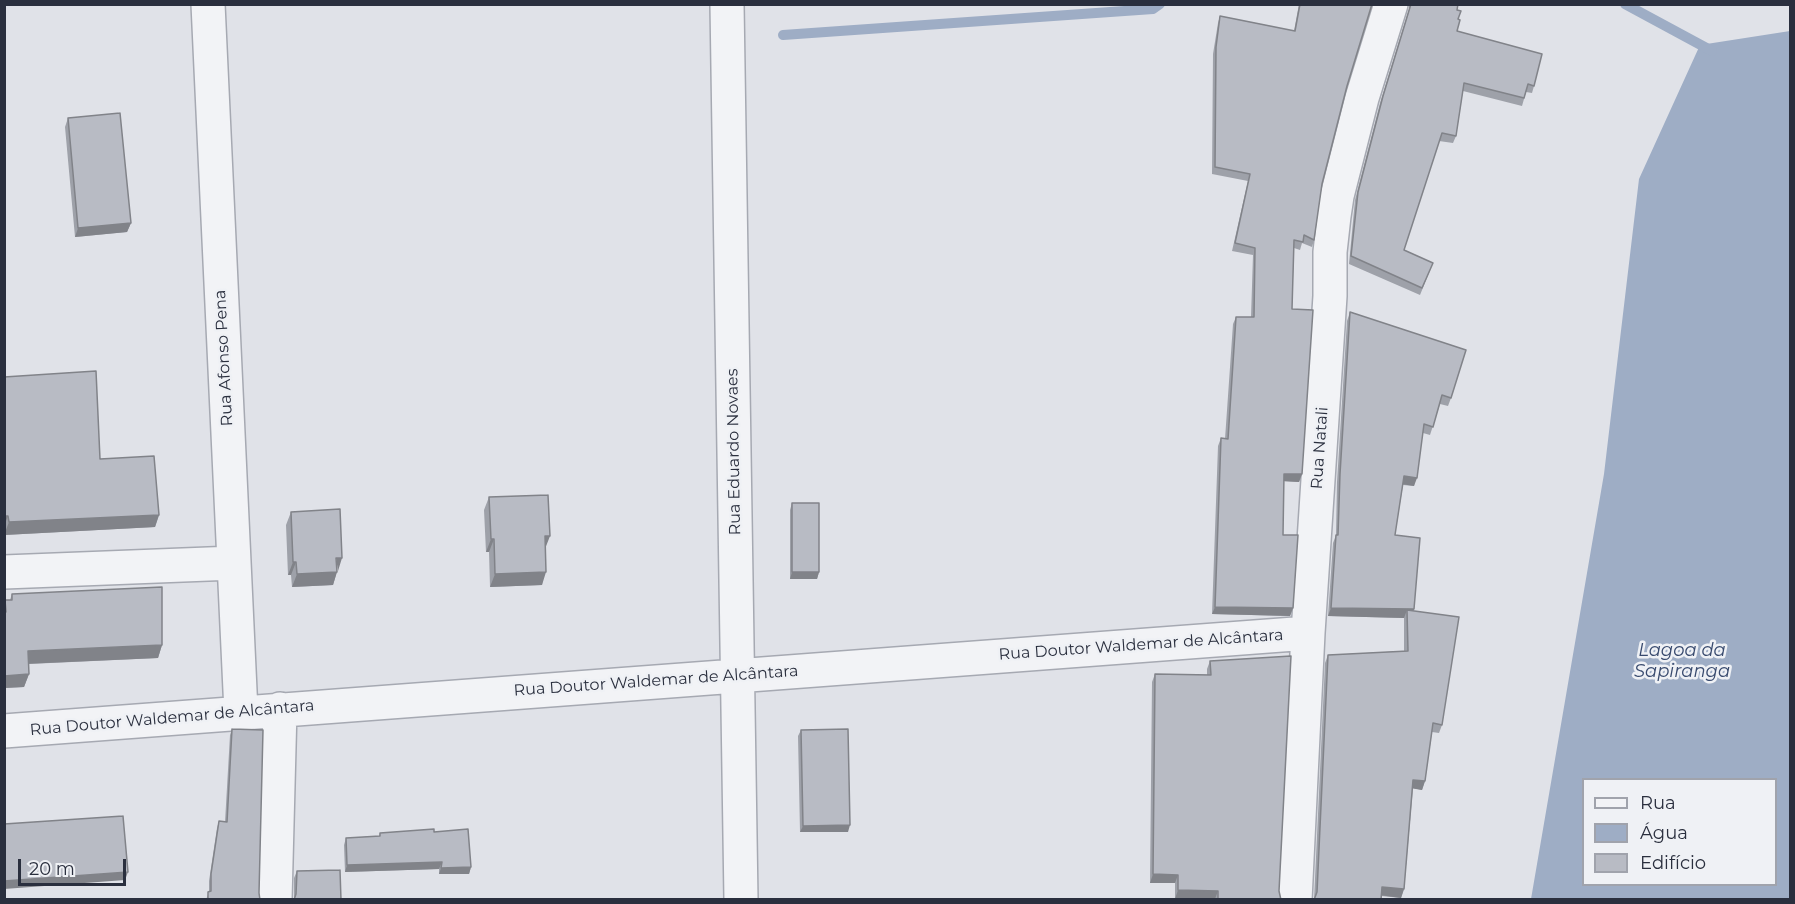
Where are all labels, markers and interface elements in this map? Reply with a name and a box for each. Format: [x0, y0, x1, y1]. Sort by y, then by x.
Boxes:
street label: Rua Afonso Pena [211, 289, 237, 427]
street label: Rua Eduardo Novaes [723, 368, 745, 536]
street label: Rua Natali [1308, 406, 1332, 490]
street label: Rua Doutor Waldemar de Alcântara [998, 625, 1284, 665]
water label: Lagoa da Sapiranga [1634, 640, 1730, 682]
street label: Rua Doutor Waldemar de Alcântara [513, 661, 799, 701]
street label: Rua Doutor Waldemar de Alcântara [29, 696, 315, 740]
legend [1582, 778, 1777, 886]
text: Rua [1640, 792, 1676, 814]
text: Água [1640, 822, 1688, 844]
scale bar [21, 847, 129, 885]
text: Edifício [1640, 852, 1706, 874]
text: 20 m [29, 858, 75, 880]

